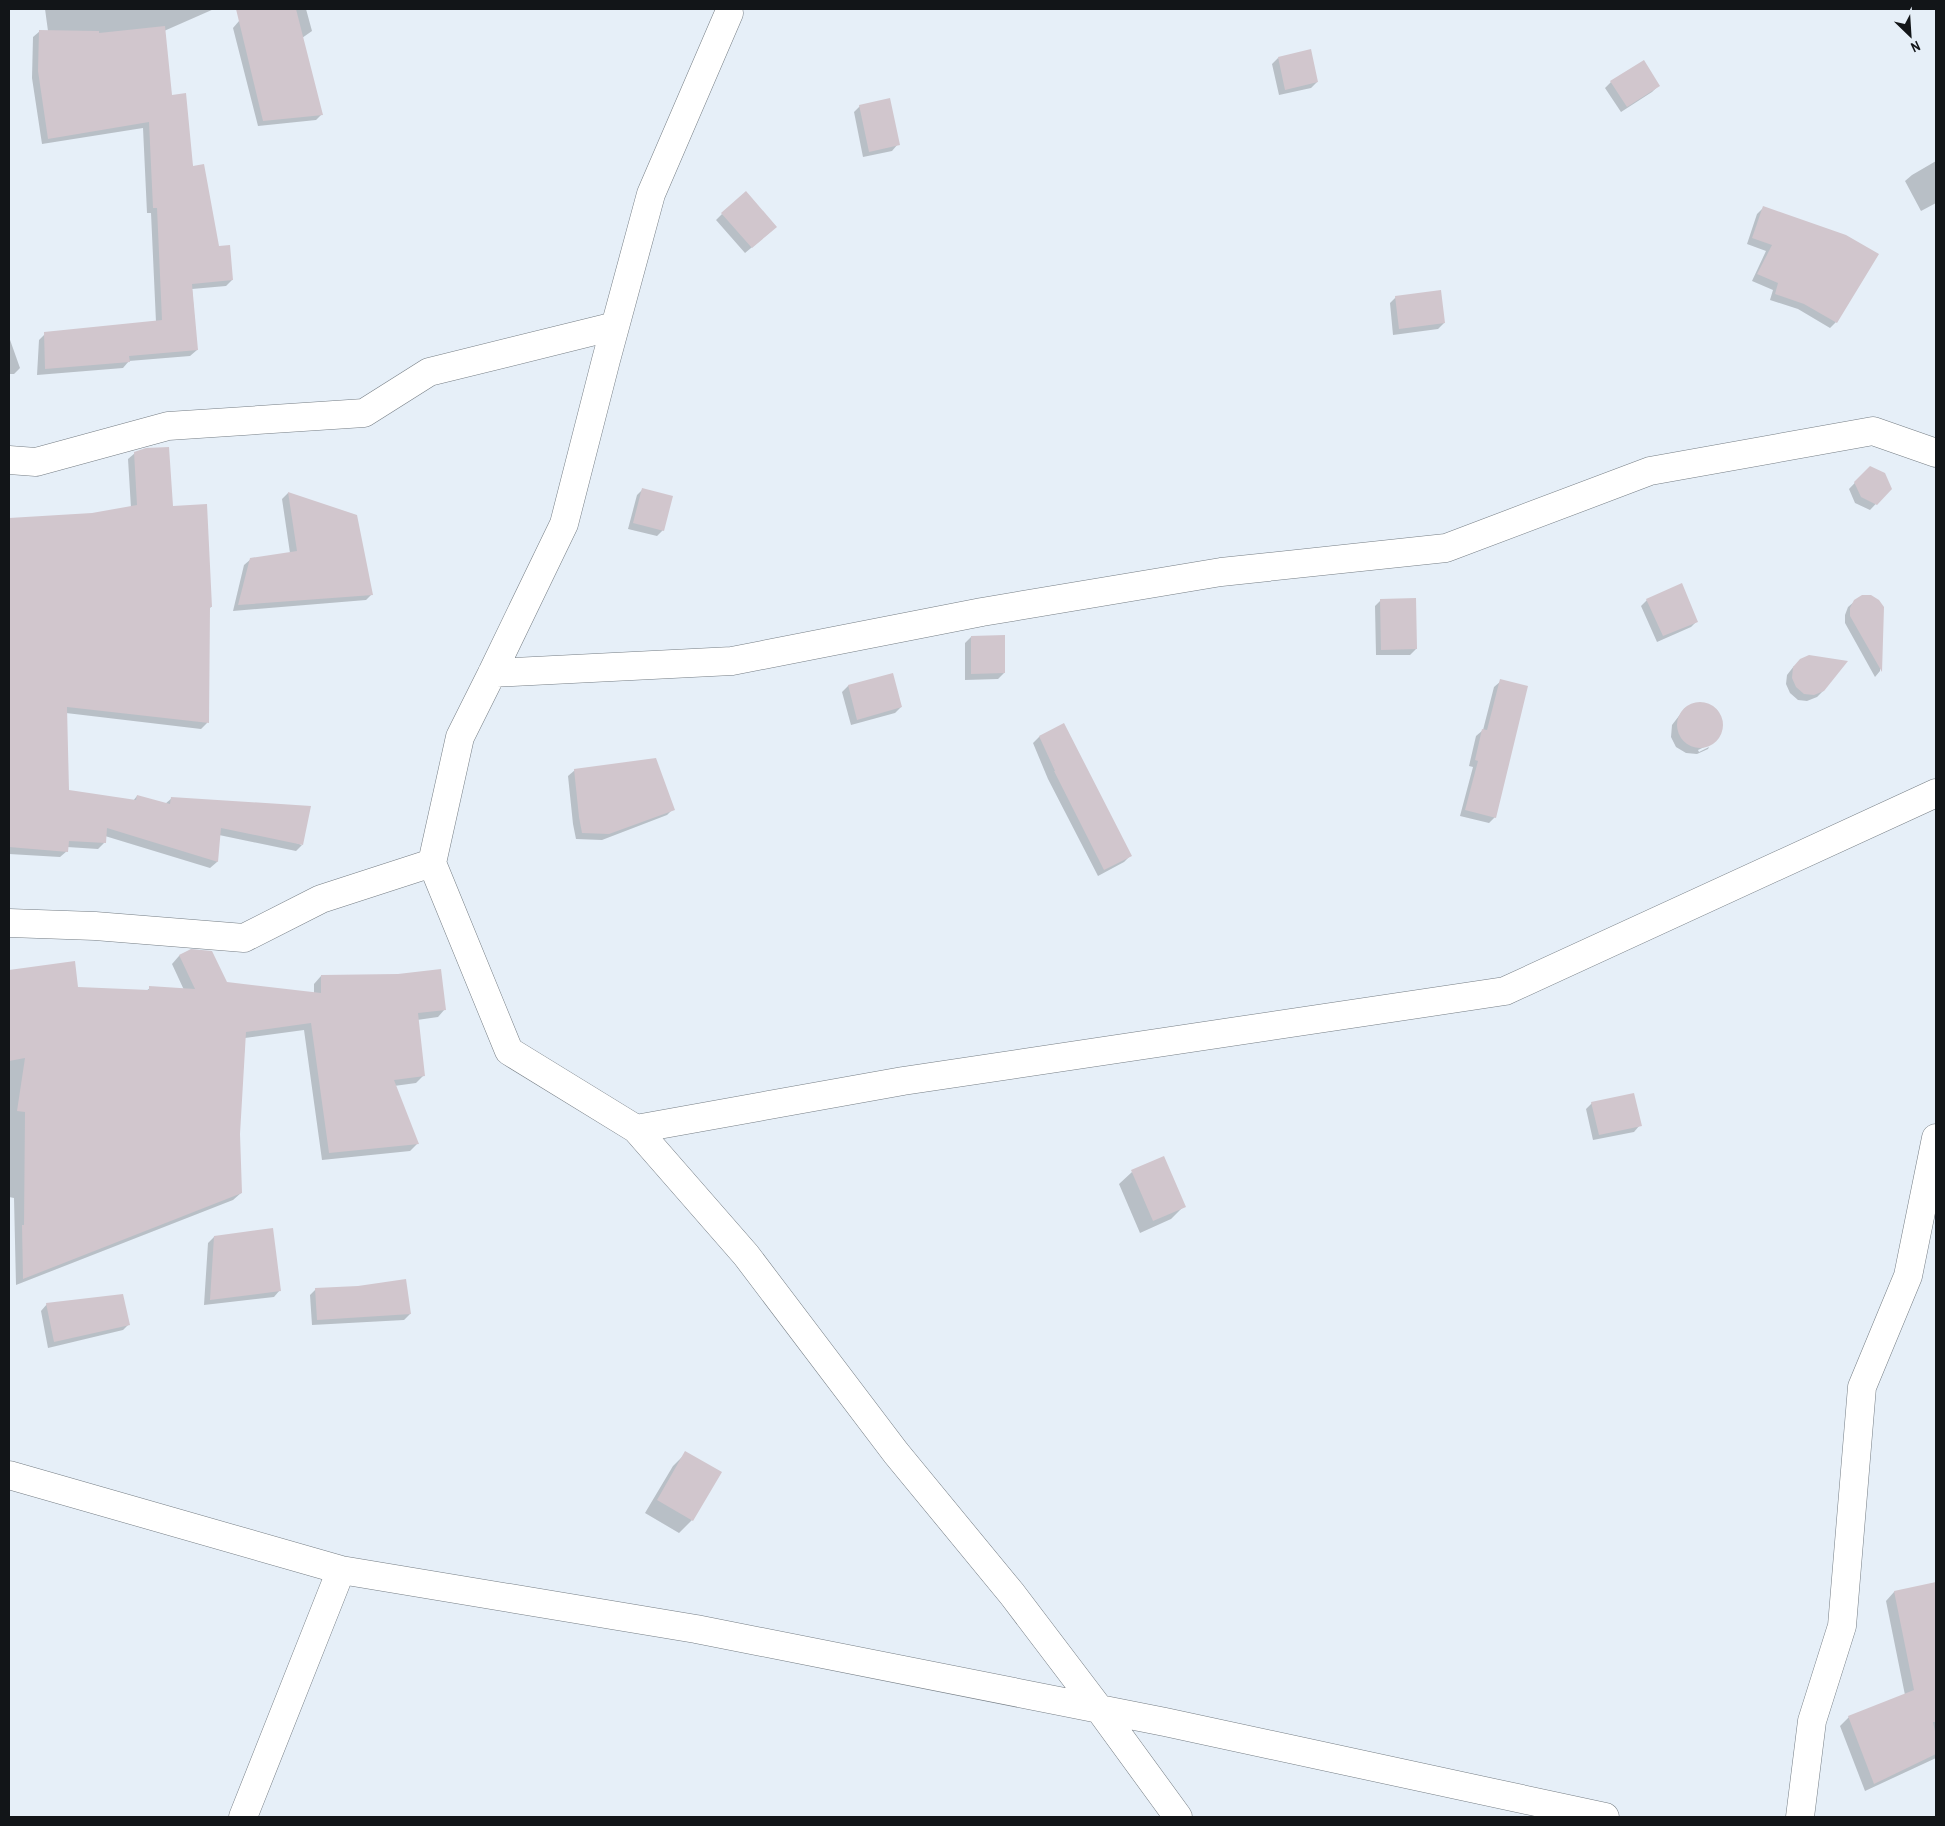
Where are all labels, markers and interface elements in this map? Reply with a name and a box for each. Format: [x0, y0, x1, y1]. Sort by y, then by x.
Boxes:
north arrow [1885, 10, 1935, 60]
text: N [1908, 37, 1923, 57]

